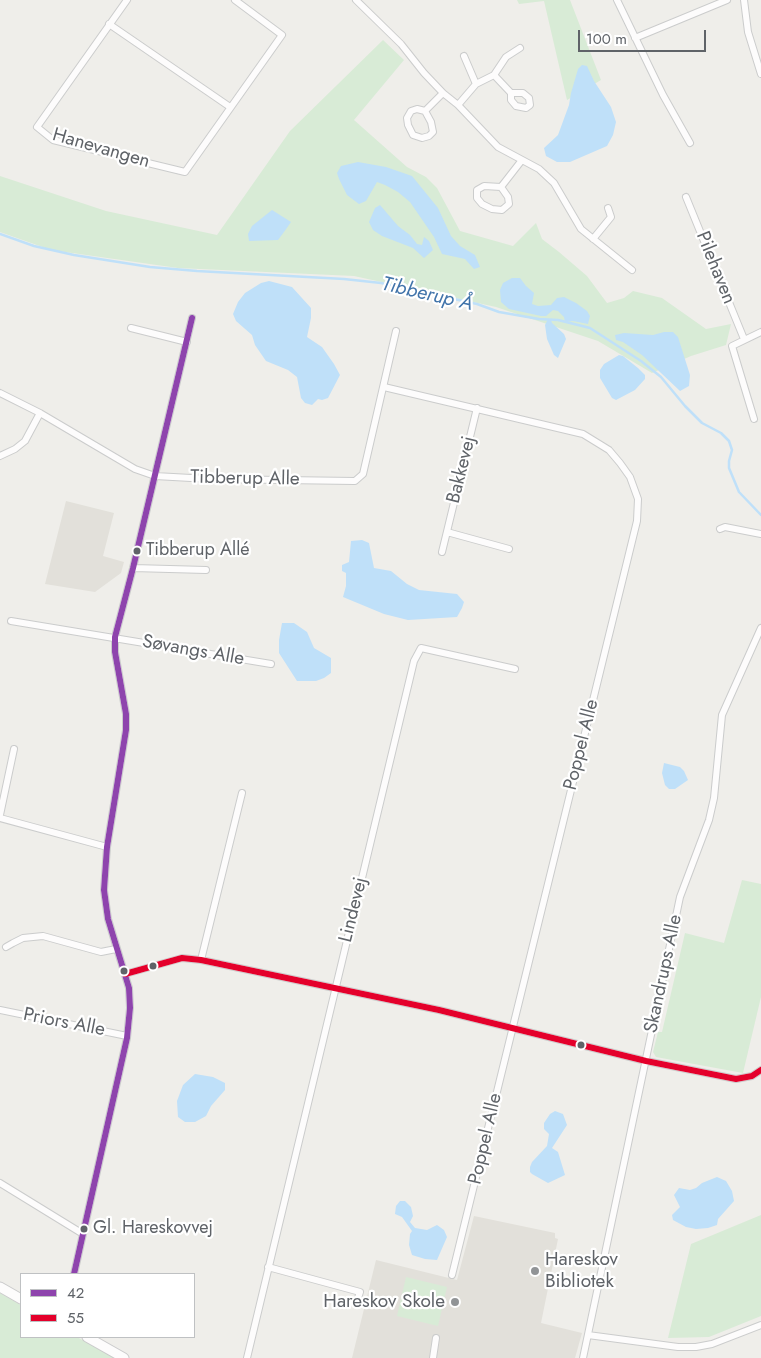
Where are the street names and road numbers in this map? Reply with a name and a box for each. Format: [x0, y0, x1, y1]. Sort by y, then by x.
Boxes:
street label: Hanevangen [50, 124, 152, 174]
street label: Pilehaven [690, 228, 740, 308]
street label: Bakkevej [443, 434, 481, 506]
street label: Tibberup Alle [190, 467, 300, 491]
street label: Søvangs Alle [140, 631, 246, 671]
street label: Poppel Alle [560, 697, 604, 793]
street label: Lindevej [335, 875, 373, 945]
street label: Skandrups Alle [640, 913, 688, 1035]
street label: Priors Alle [21, 1004, 107, 1042]
street label: Poppel Alle [464, 1091, 508, 1187]

